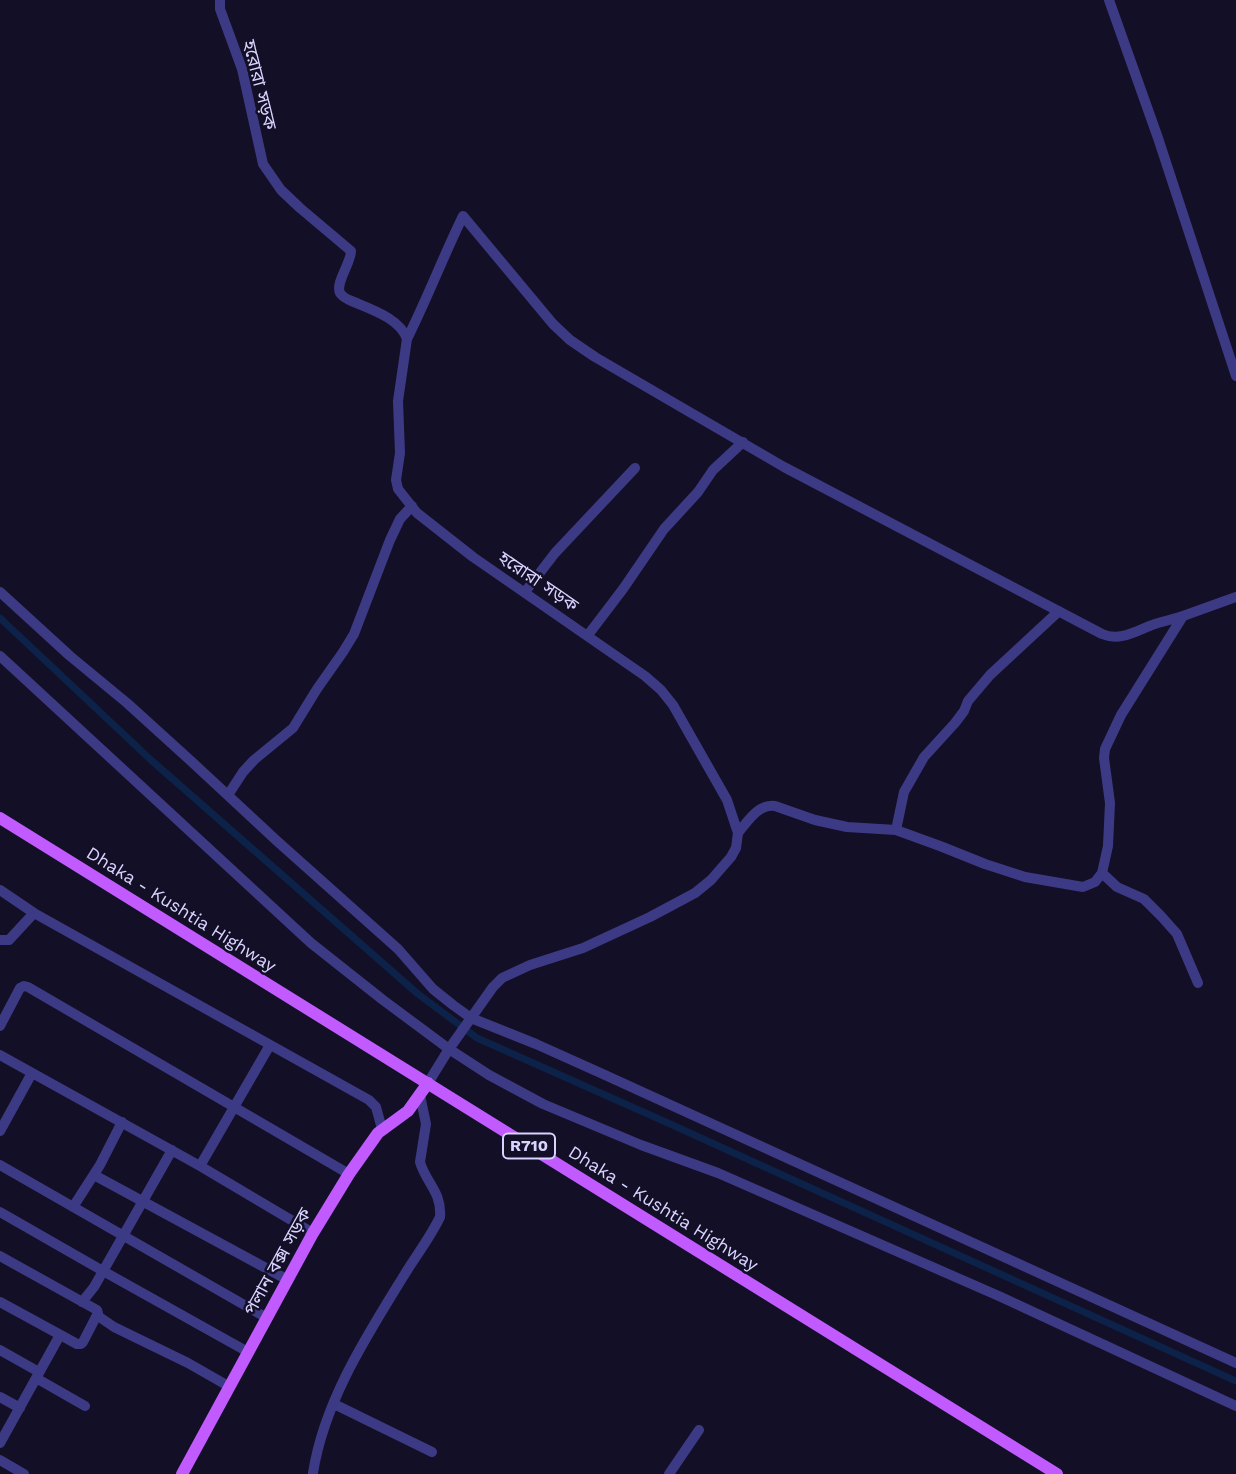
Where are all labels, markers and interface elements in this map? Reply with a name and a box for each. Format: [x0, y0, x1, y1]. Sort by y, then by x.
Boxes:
street label: হরোরা সড়ক [237, 38, 281, 132]
street label: হরোরা সড়ক [494, 547, 582, 617]
street label: Dhaka - Kushtia Highway [82, 843, 280, 977]
road number: R710 [503, 1134, 555, 1158]
street label: Dhaka - Kushtia Highway [564, 1142, 762, 1276]
street label: পলান বক্স সড়ক [240, 1205, 316, 1319]

